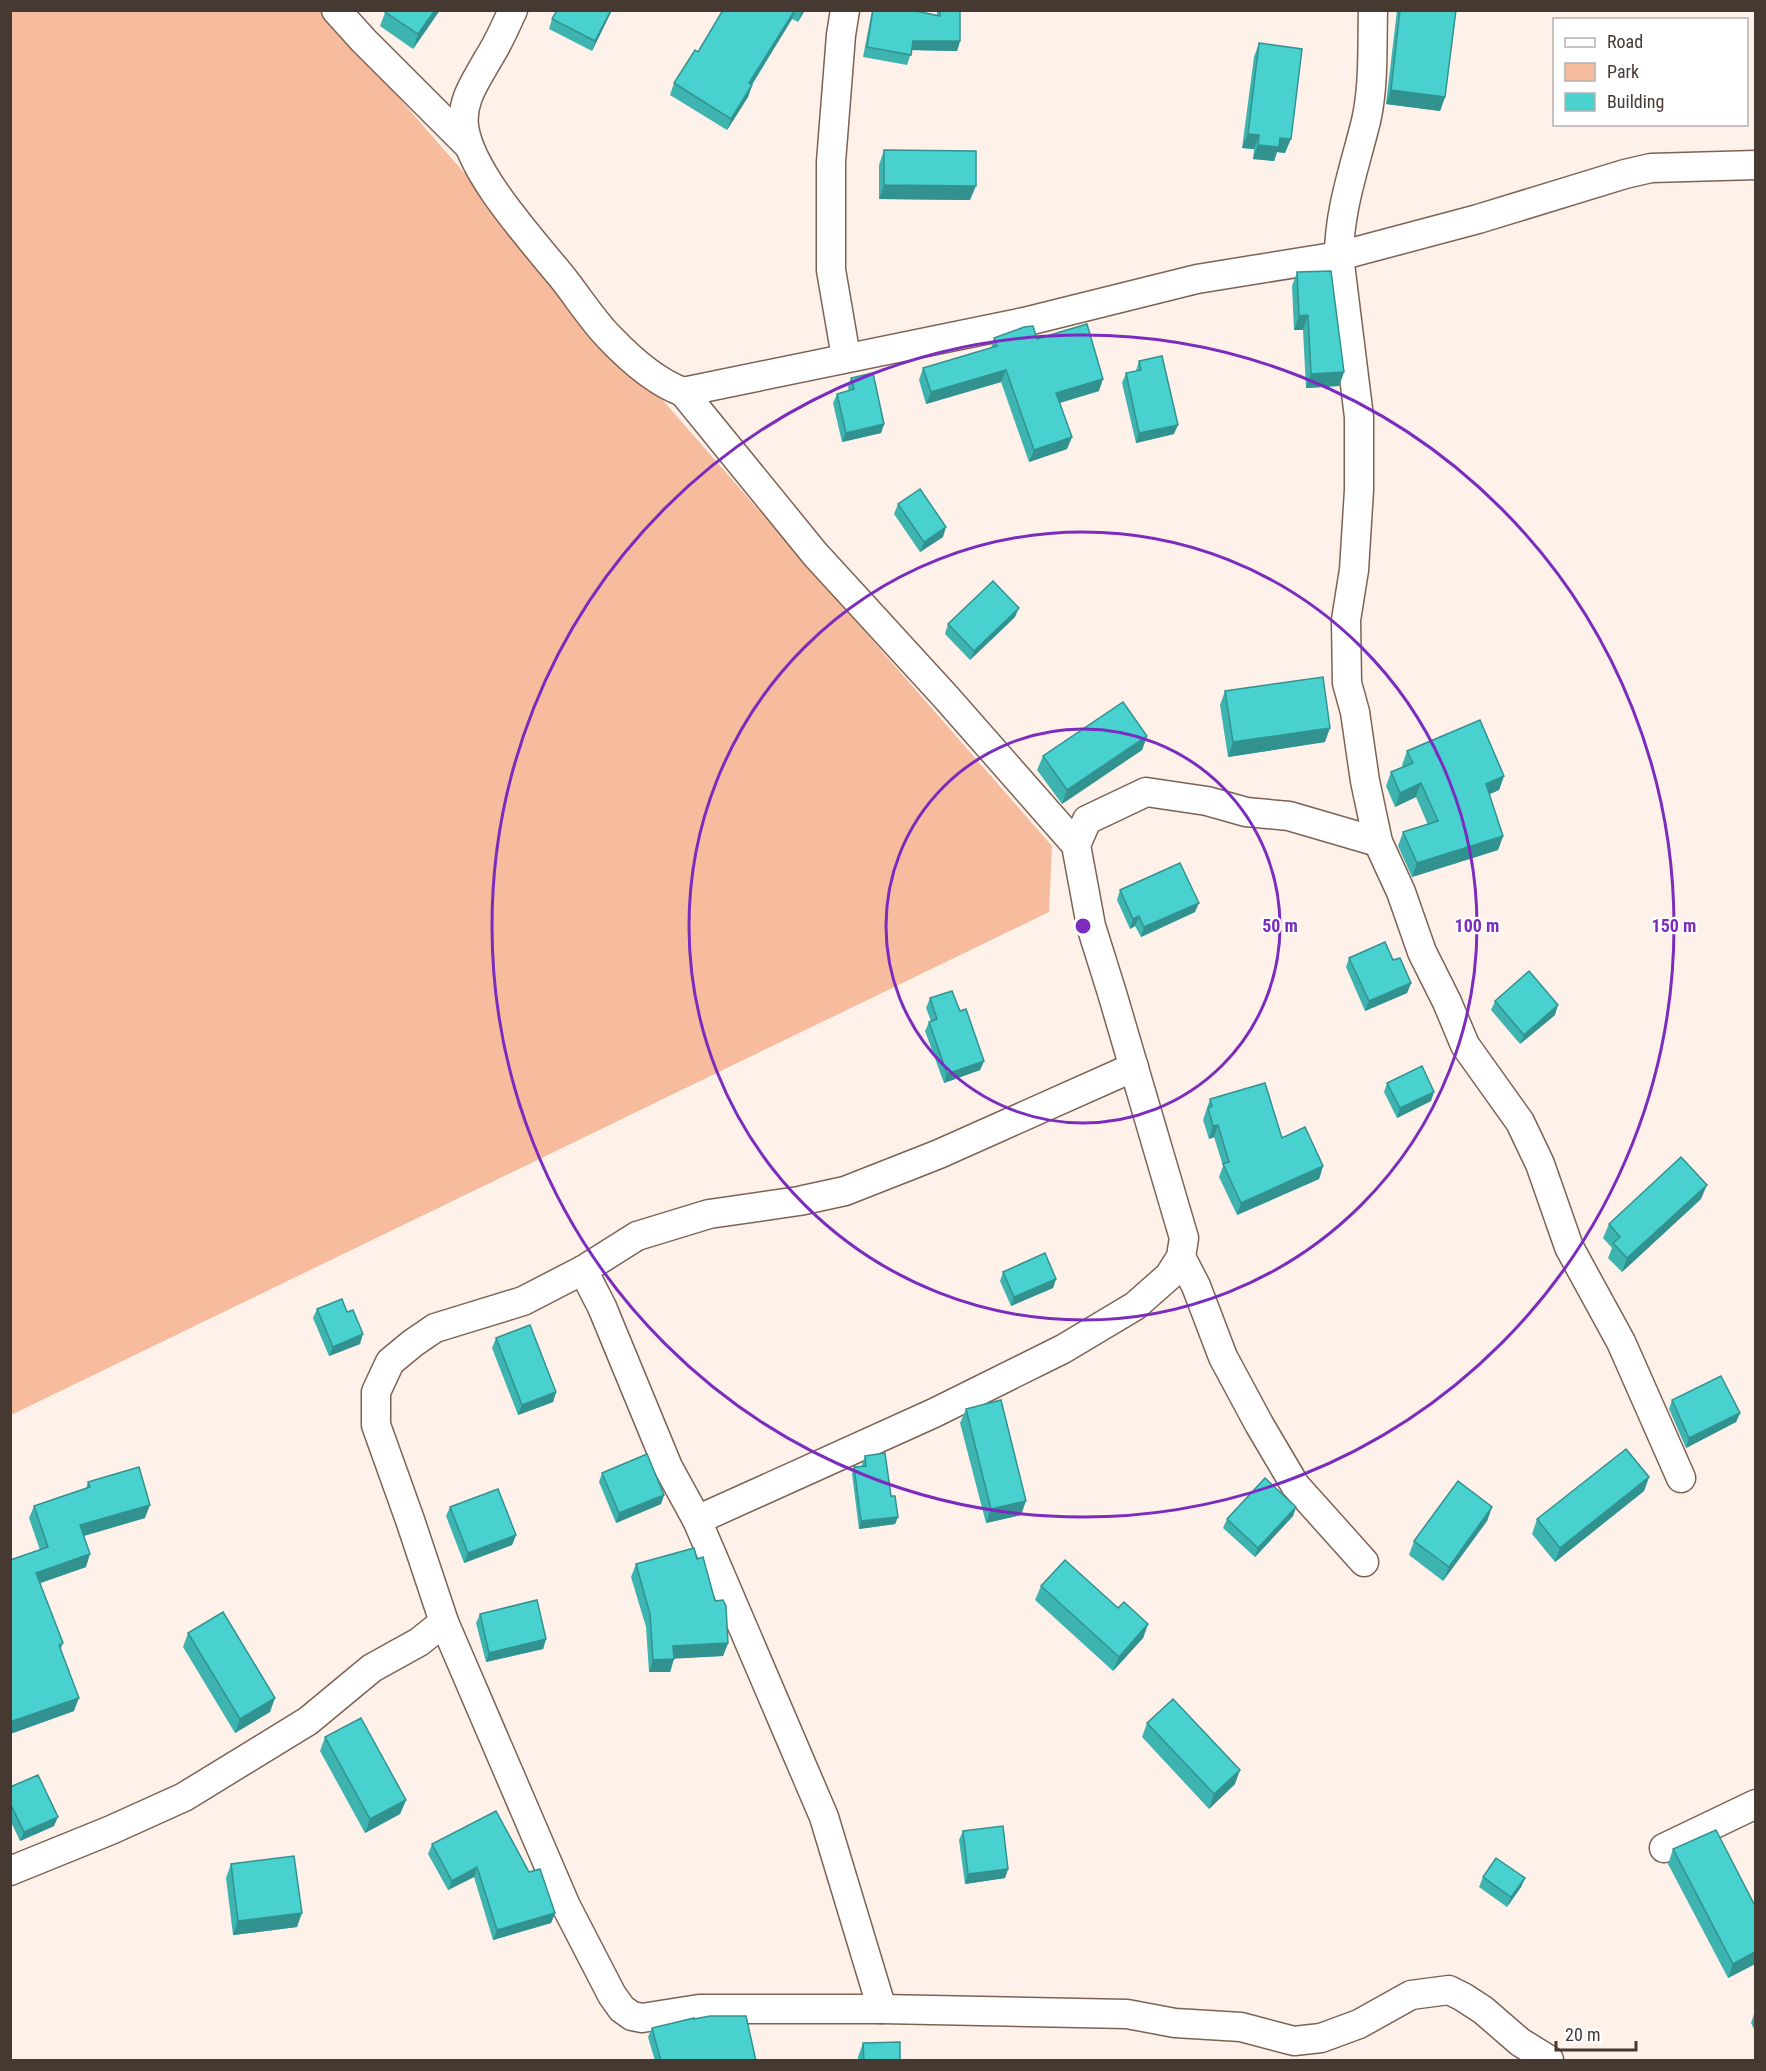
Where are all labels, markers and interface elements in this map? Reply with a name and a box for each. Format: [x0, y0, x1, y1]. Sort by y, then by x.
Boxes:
legend [1553, 18, 1748, 126]
text: Road [1607, 31, 1643, 52]
text: Park [1607, 61, 1639, 82]
text: Building [1607, 91, 1664, 112]
text: 50 m [1262, 915, 1298, 936]
text: 100 m [1455, 915, 1499, 936]
text: 150 m [1652, 915, 1696, 936]
centre of rings [1073, 916, 1093, 936]
scale bar [1556, 2014, 1636, 2052]
text: 20 m [1565, 2024, 1600, 2045]

